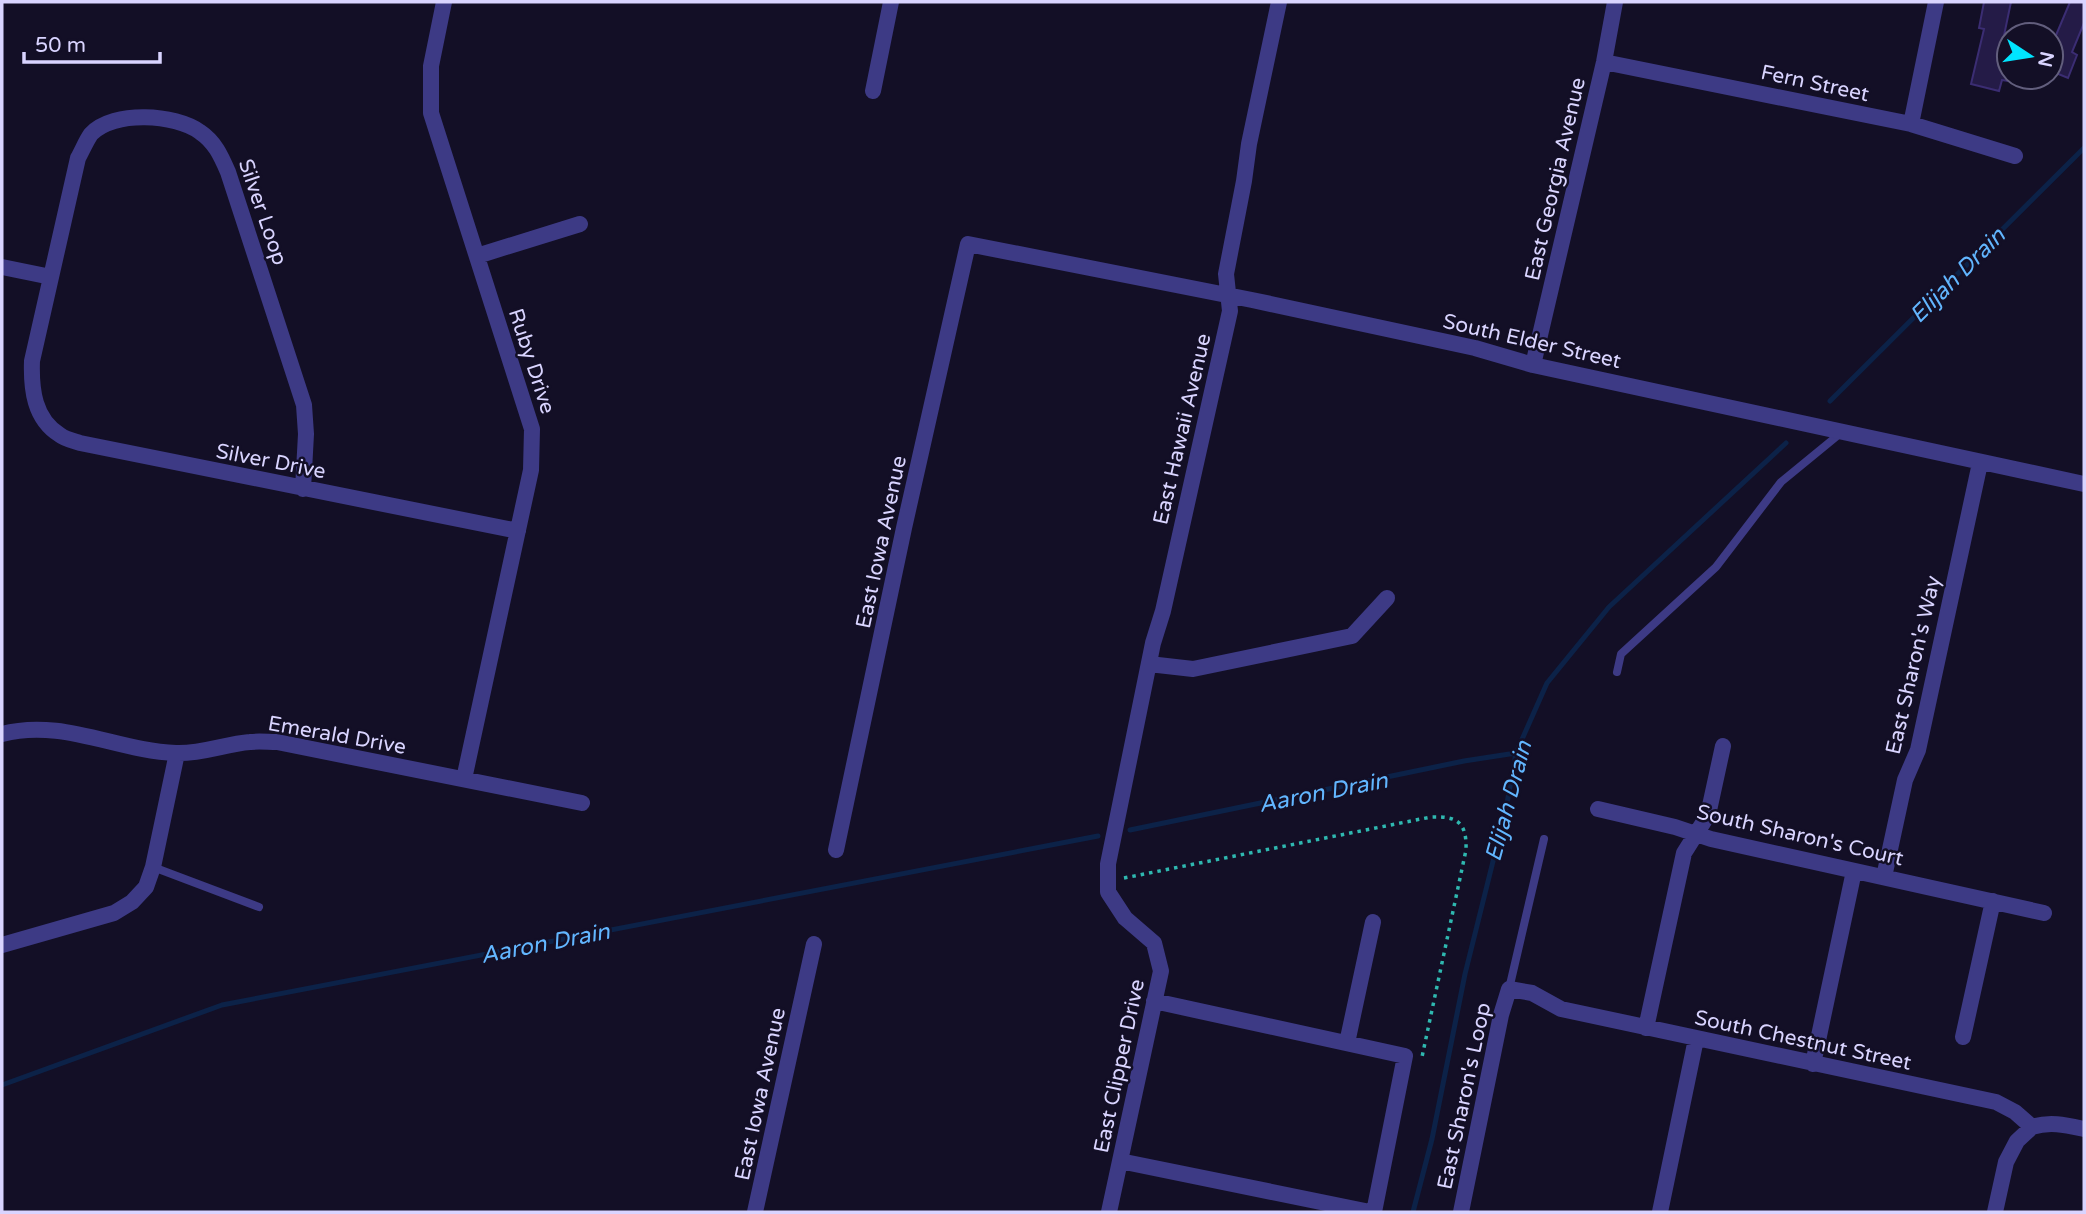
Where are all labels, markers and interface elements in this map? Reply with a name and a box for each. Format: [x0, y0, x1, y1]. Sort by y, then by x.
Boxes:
scale bar [24, 21, 161, 65]
north arrow [1995, 21, 2065, 91]
text: 50 m [35, 33, 86, 58]
text: N [2033, 50, 2058, 69]
street label: Fern Street [1758, 60, 1871, 107]
street label: East Georgia Avenue [1520, 75, 1591, 283]
street label: Silver Loop [233, 156, 292, 268]
water label: Elijah Drain [1904, 221, 2012, 329]
street label: Ruby Drive [503, 305, 560, 417]
street label: South Elder Street [1440, 309, 1623, 374]
street label: East Hawaii Avenue [1148, 331, 1217, 527]
street label: Silver Drive [214, 439, 328, 484]
street label: East Iowa Avenue [851, 453, 912, 631]
street label: East Sharon's Way [1881, 573, 1946, 757]
street label: Emerald Drive [266, 711, 408, 760]
water label: Elijah Drain [1479, 737, 1539, 864]
water label: Aaron Drain [1256, 767, 1391, 819]
street label: South Sharon's Court [1694, 800, 1906, 871]
water label: Aaron Drain [478, 918, 613, 970]
street label: East Clipper Drive [1089, 977, 1150, 1155]
street label: East Sharon's Loop [1432, 1000, 1496, 1192]
street label: East Iowa Avenue [730, 1005, 791, 1183]
street label: South Chestnut Street [1692, 1005, 1914, 1076]

